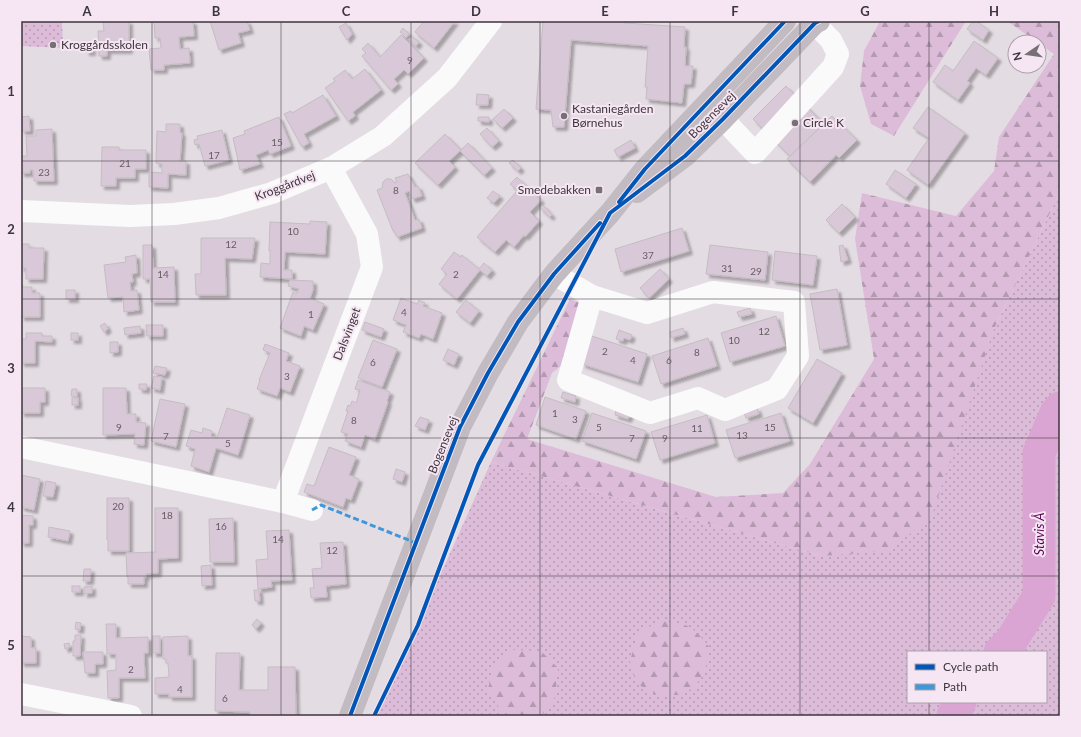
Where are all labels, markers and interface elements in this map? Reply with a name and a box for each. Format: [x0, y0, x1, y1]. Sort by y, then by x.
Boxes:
text: A [81, 3, 92, 19]
text: B [212, 3, 221, 19]
text: C [342, 3, 351, 19]
text: D [471, 3, 481, 19]
text: E [601, 3, 609, 19]
text: F [731, 3, 739, 19]
text: G [860, 3, 870, 19]
text: H [989, 3, 999, 19]
north arrow [1007, 34, 1047, 74]
place label: Kroggårdsskolen [61, 37, 148, 52]
marker: Kroggårdsskolen [48, 40, 58, 50]
text: N [1009, 51, 1024, 62]
house number: 9 [407, 54, 413, 66]
text: 1 [7, 83, 15, 99]
street label: Bogensevej [685, 88, 738, 141]
place label: Kastaniegården Børnehus [572, 101, 653, 130]
marker: Kastaniegården Børnehus [559, 111, 569, 121]
place label: Circle K [803, 115, 844, 130]
marker: Circle K [790, 118, 800, 128]
house number: 15 [271, 136, 283, 148]
house number: 17 [208, 149, 220, 161]
house number: 21 [119, 157, 131, 169]
house number: 23 [38, 166, 50, 178]
street label: Kroggårdvej [253, 167, 317, 204]
place label: Smedebakken [518, 182, 591, 197]
house number: 8 [393, 184, 399, 196]
marker: Smedebakken [594, 185, 604, 195]
text: 2 [7, 221, 15, 237]
house number: 10 [287, 225, 299, 237]
house number: 12 [225, 238, 237, 250]
house number: 37 [642, 249, 654, 261]
house number: 31 [721, 262, 733, 274]
house number: 29 [750, 265, 762, 277]
house number: 14 [157, 268, 169, 280]
house number: 2 [453, 268, 459, 280]
street label: Dalsvinget [330, 305, 364, 362]
house number: 4 [401, 306, 407, 318]
house number: 1 [308, 308, 314, 320]
house number: 12 [758, 325, 770, 337]
house number: 10 [728, 334, 740, 346]
house number: 2 [602, 345, 608, 357]
house number: 8 [694, 346, 700, 358]
house number: 4 [630, 354, 636, 366]
house number: 6 [666, 354, 672, 366]
house number: 6 [370, 356, 376, 368]
text: 3 [7, 360, 15, 376]
house number: 3 [284, 370, 290, 382]
house number: 1 [552, 407, 558, 419]
house number: 3 [572, 413, 578, 425]
house number: 8 [351, 414, 357, 426]
street label: Bogensevej [424, 414, 461, 476]
house number: 9 [116, 421, 122, 433]
house number: 5 [596, 421, 602, 433]
house number: 15 [764, 421, 776, 433]
house number: 11 [691, 422, 703, 434]
house number: 13 [736, 429, 748, 441]
house number: 7 [163, 430, 169, 442]
house number: 7 [629, 432, 635, 444]
house number: 9 [662, 432, 668, 444]
house number: 5 [225, 437, 231, 449]
text: 4 [7, 499, 15, 515]
house number: 20 [112, 500, 124, 512]
house number: 18 [161, 509, 173, 521]
water label: Stavis Å [1031, 513, 1047, 555]
house number: 16 [215, 520, 227, 532]
house number: 14 [272, 533, 284, 545]
house number: 12 [326, 544, 338, 556]
text: 5 [7, 637, 15, 653]
legend [907, 651, 1047, 703]
text: Cycle path [943, 659, 998, 674]
house number: 2 [128, 663, 134, 675]
text: Path [943, 679, 967, 694]
house number: 4 [177, 683, 183, 695]
house number: 6 [222, 692, 228, 704]

